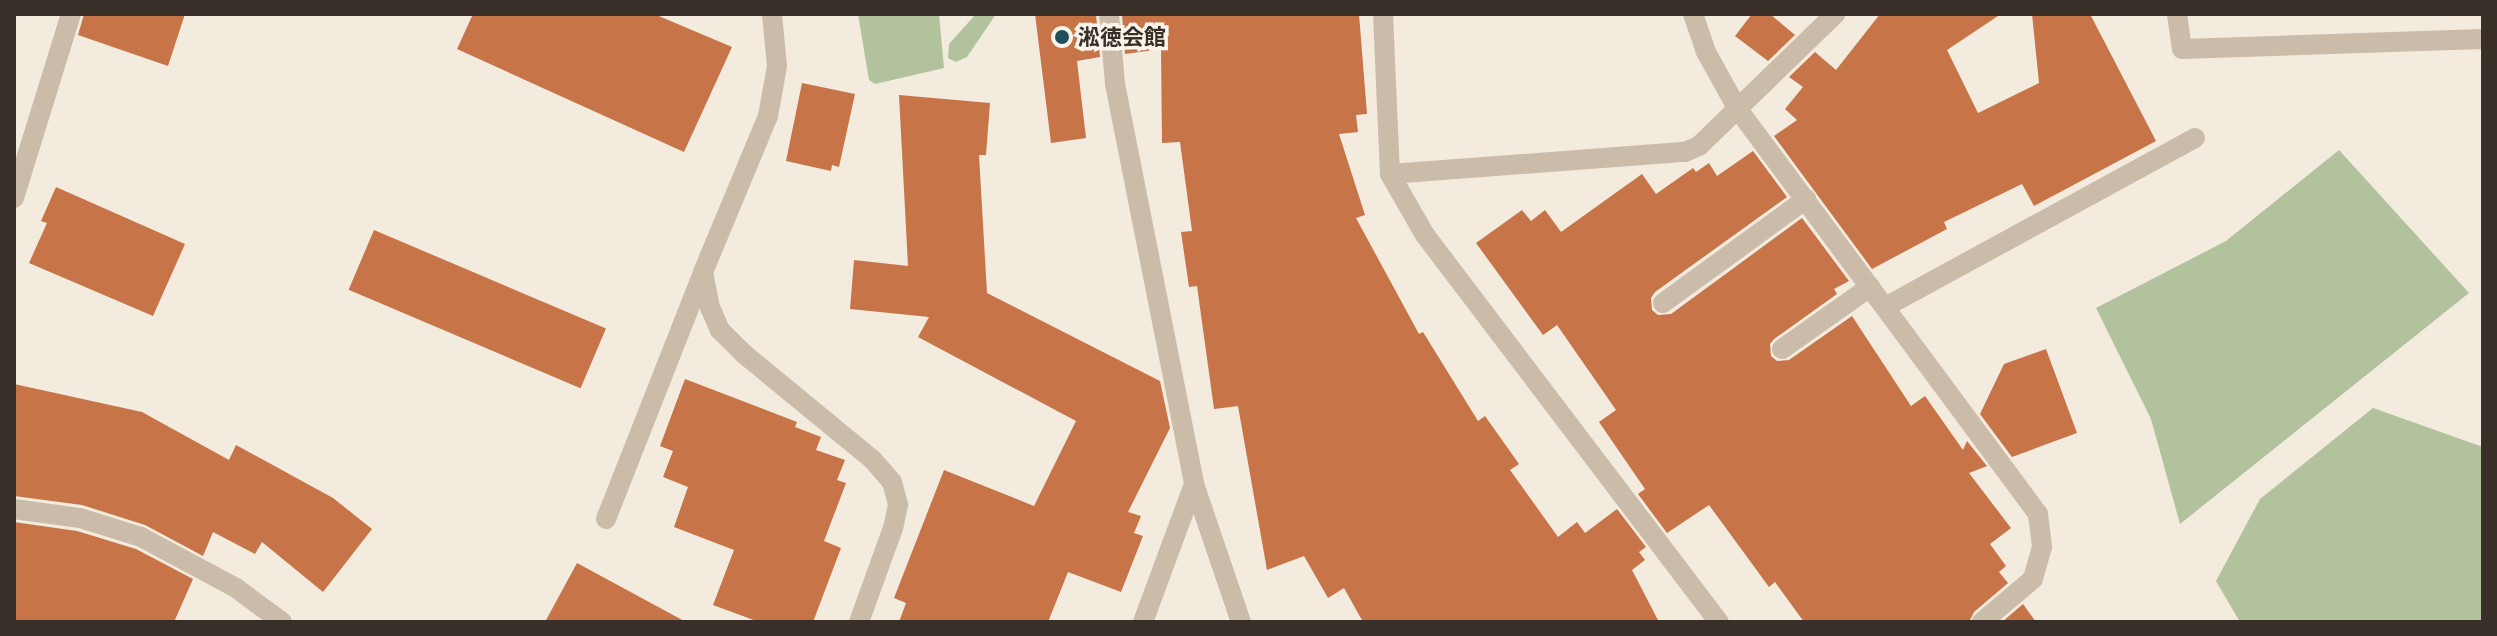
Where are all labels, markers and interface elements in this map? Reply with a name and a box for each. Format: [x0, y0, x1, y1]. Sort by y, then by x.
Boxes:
place label: 淞徳会館 [1078, 24, 1166, 50]
marker: 淞徳会館 [1053, 28, 1071, 46]

